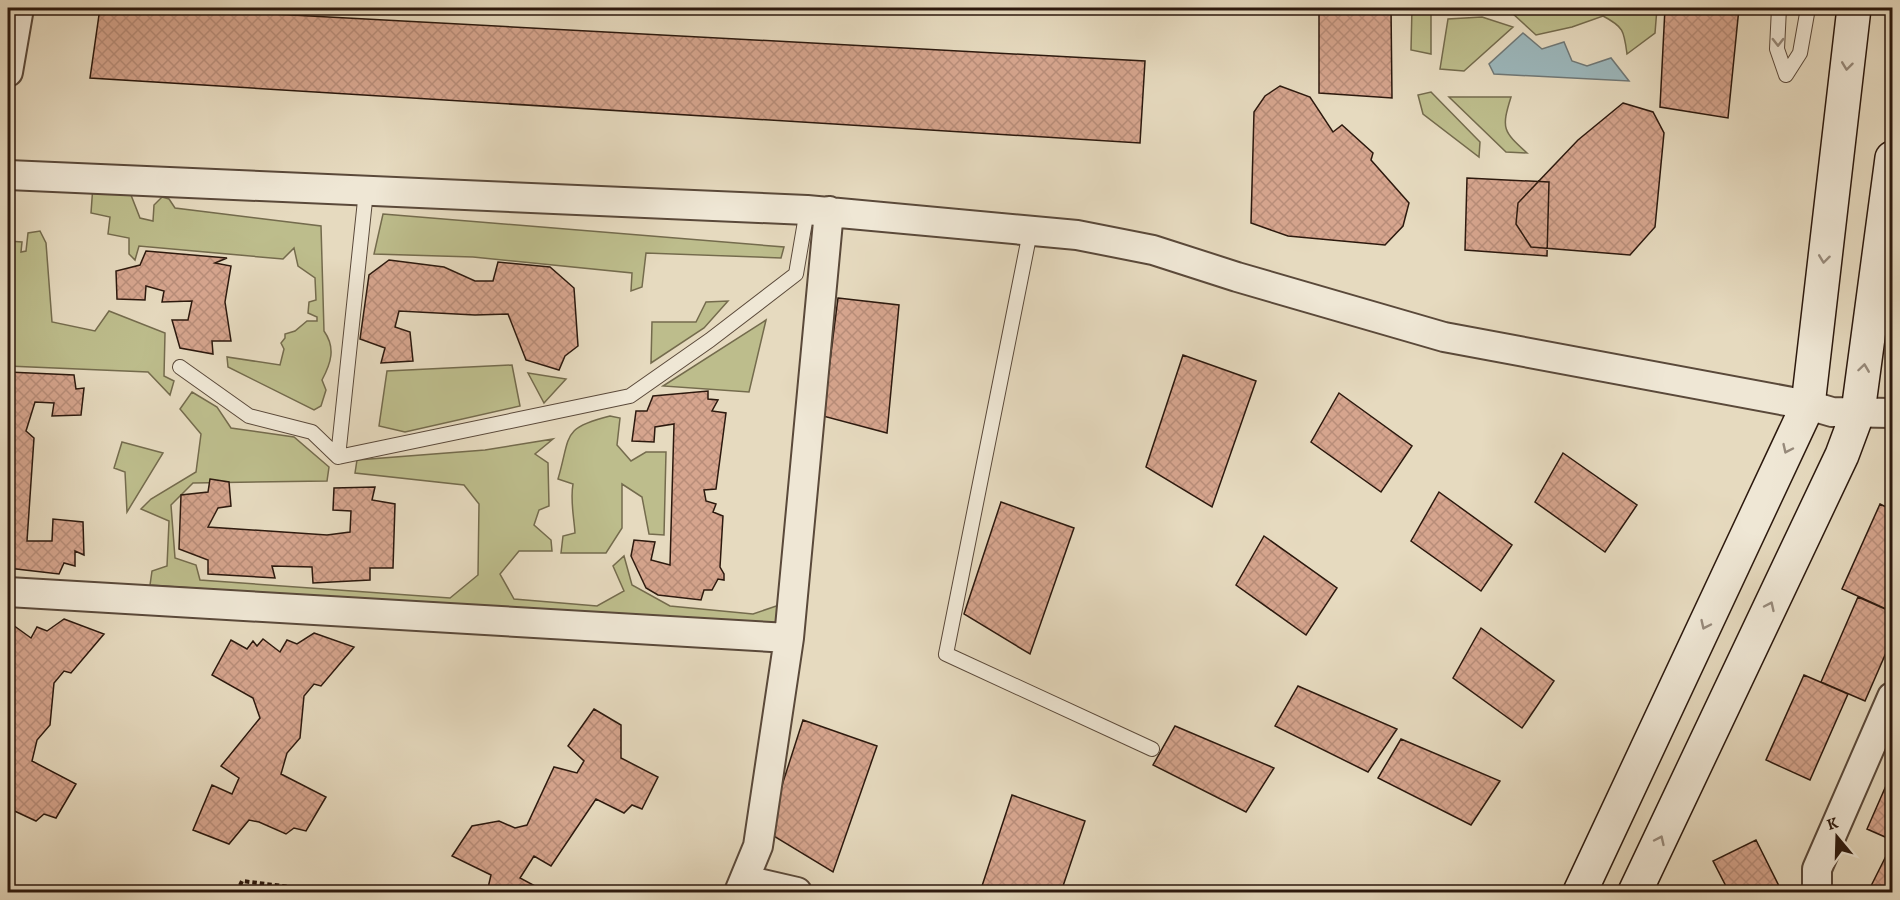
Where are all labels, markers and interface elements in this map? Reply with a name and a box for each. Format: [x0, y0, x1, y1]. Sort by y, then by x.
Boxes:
one-way arrow [1772, 38, 1784, 47]
one-way arrow [1841, 61, 1854, 70]
one-way arrow [1819, 255, 1831, 264]
one-way arrow [1858, 363, 1870, 373]
one-way arrow [1783, 442, 1795, 453]
one-way arrow [1763, 602, 1775, 613]
one-way arrow [1700, 619, 1712, 630]
north arrow [1807, 807, 1867, 867]
text: K [1824, 811, 1841, 836]
one-way arrow [1653, 835, 1665, 846]

